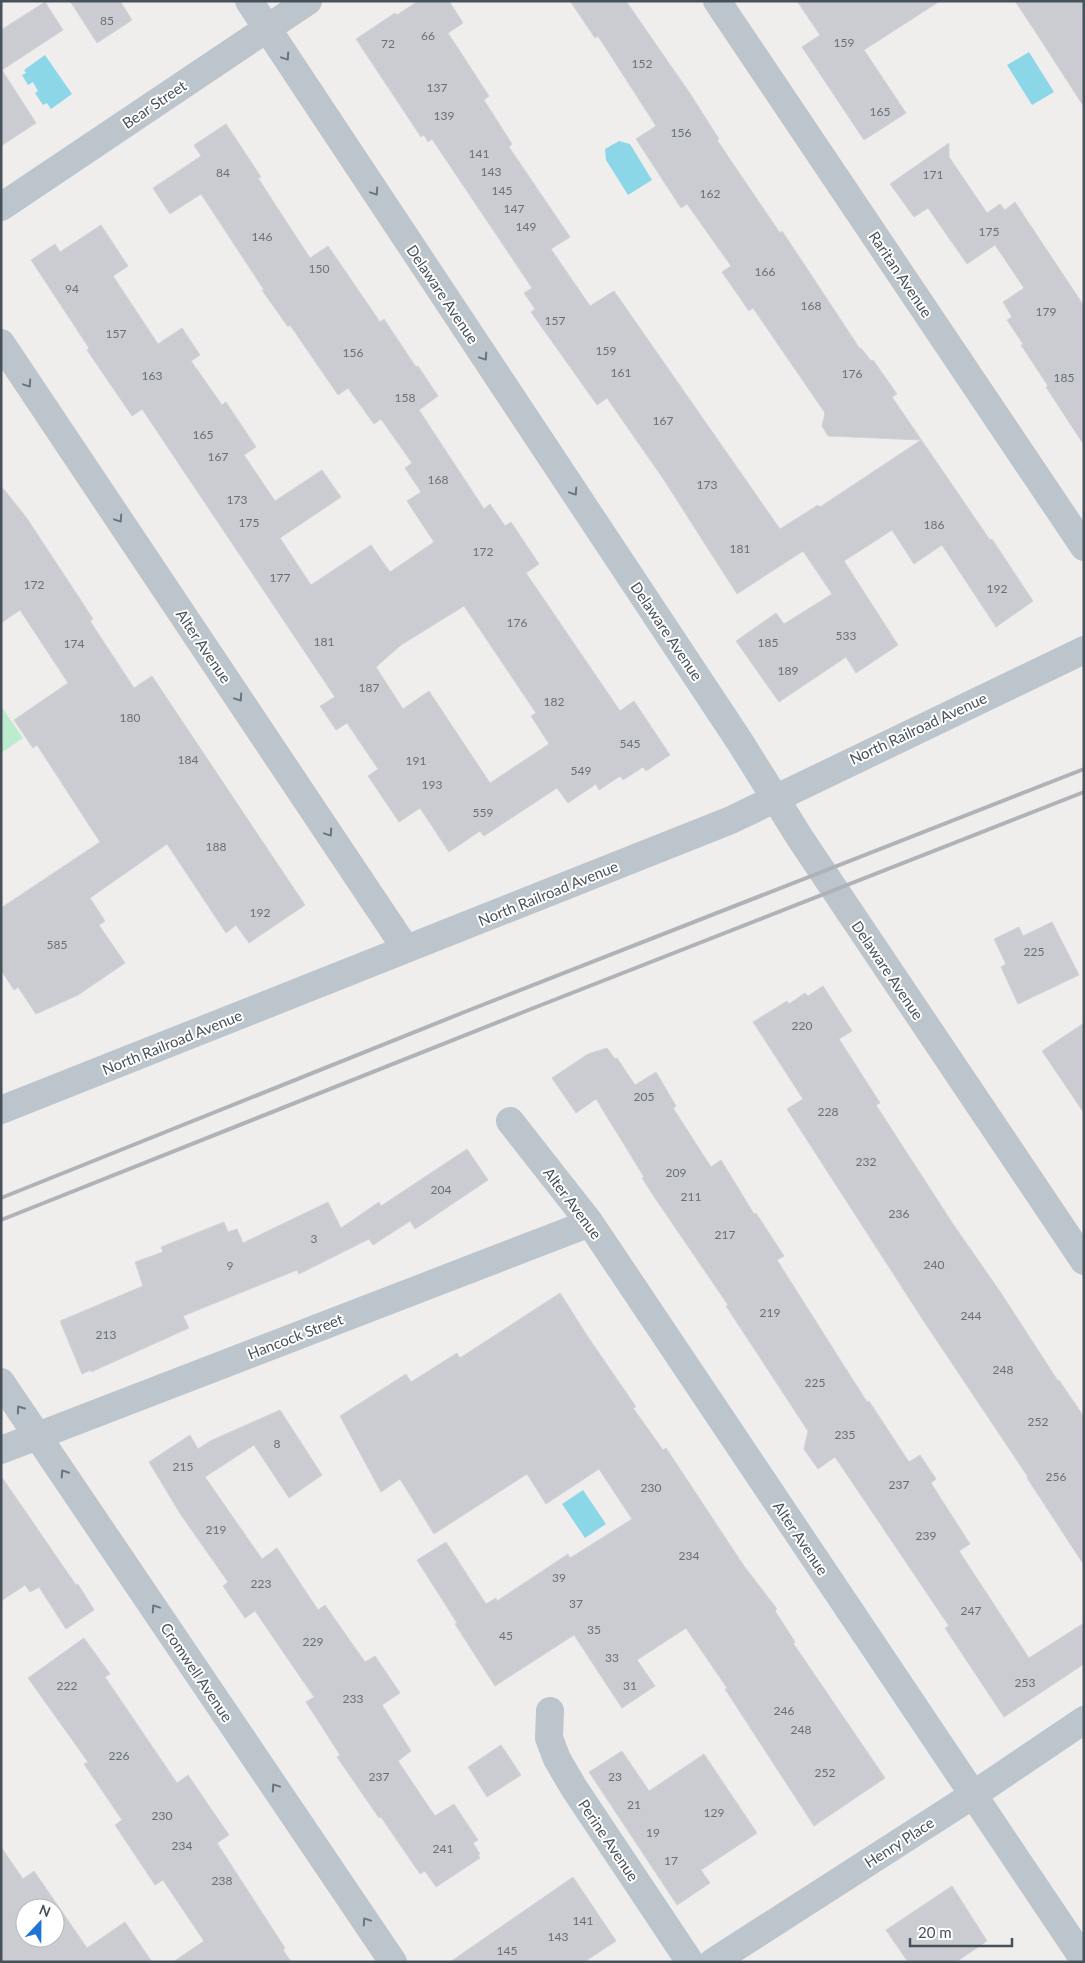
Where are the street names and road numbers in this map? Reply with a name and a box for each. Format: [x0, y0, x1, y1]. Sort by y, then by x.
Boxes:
street label: Bear Street [119, 76, 190, 132]
street label: Raritan Avenue [866, 228, 936, 321]
street label: Delaware Avenue [403, 241, 483, 347]
street label: Delaware Avenue [627, 578, 707, 684]
street label: Alter Avenue [173, 606, 235, 686]
street label: North Railroad Avenue [847, 688, 989, 768]
street label: North Railroad Avenue [475, 857, 621, 929]
street label: Delaware Avenue [848, 917, 928, 1023]
street label: North Railroad Avenue [99, 1006, 245, 1078]
street label: Alter Avenue [540, 1164, 606, 1242]
street label: Hancock Street [245, 1309, 346, 1362]
street label: Alter Avenue [770, 1498, 832, 1578]
street label: Cromwell Avenue [157, 1619, 237, 1725]
street label: Perine Avenue [575, 1796, 643, 1884]
street label: Henry Place [861, 1813, 937, 1871]

